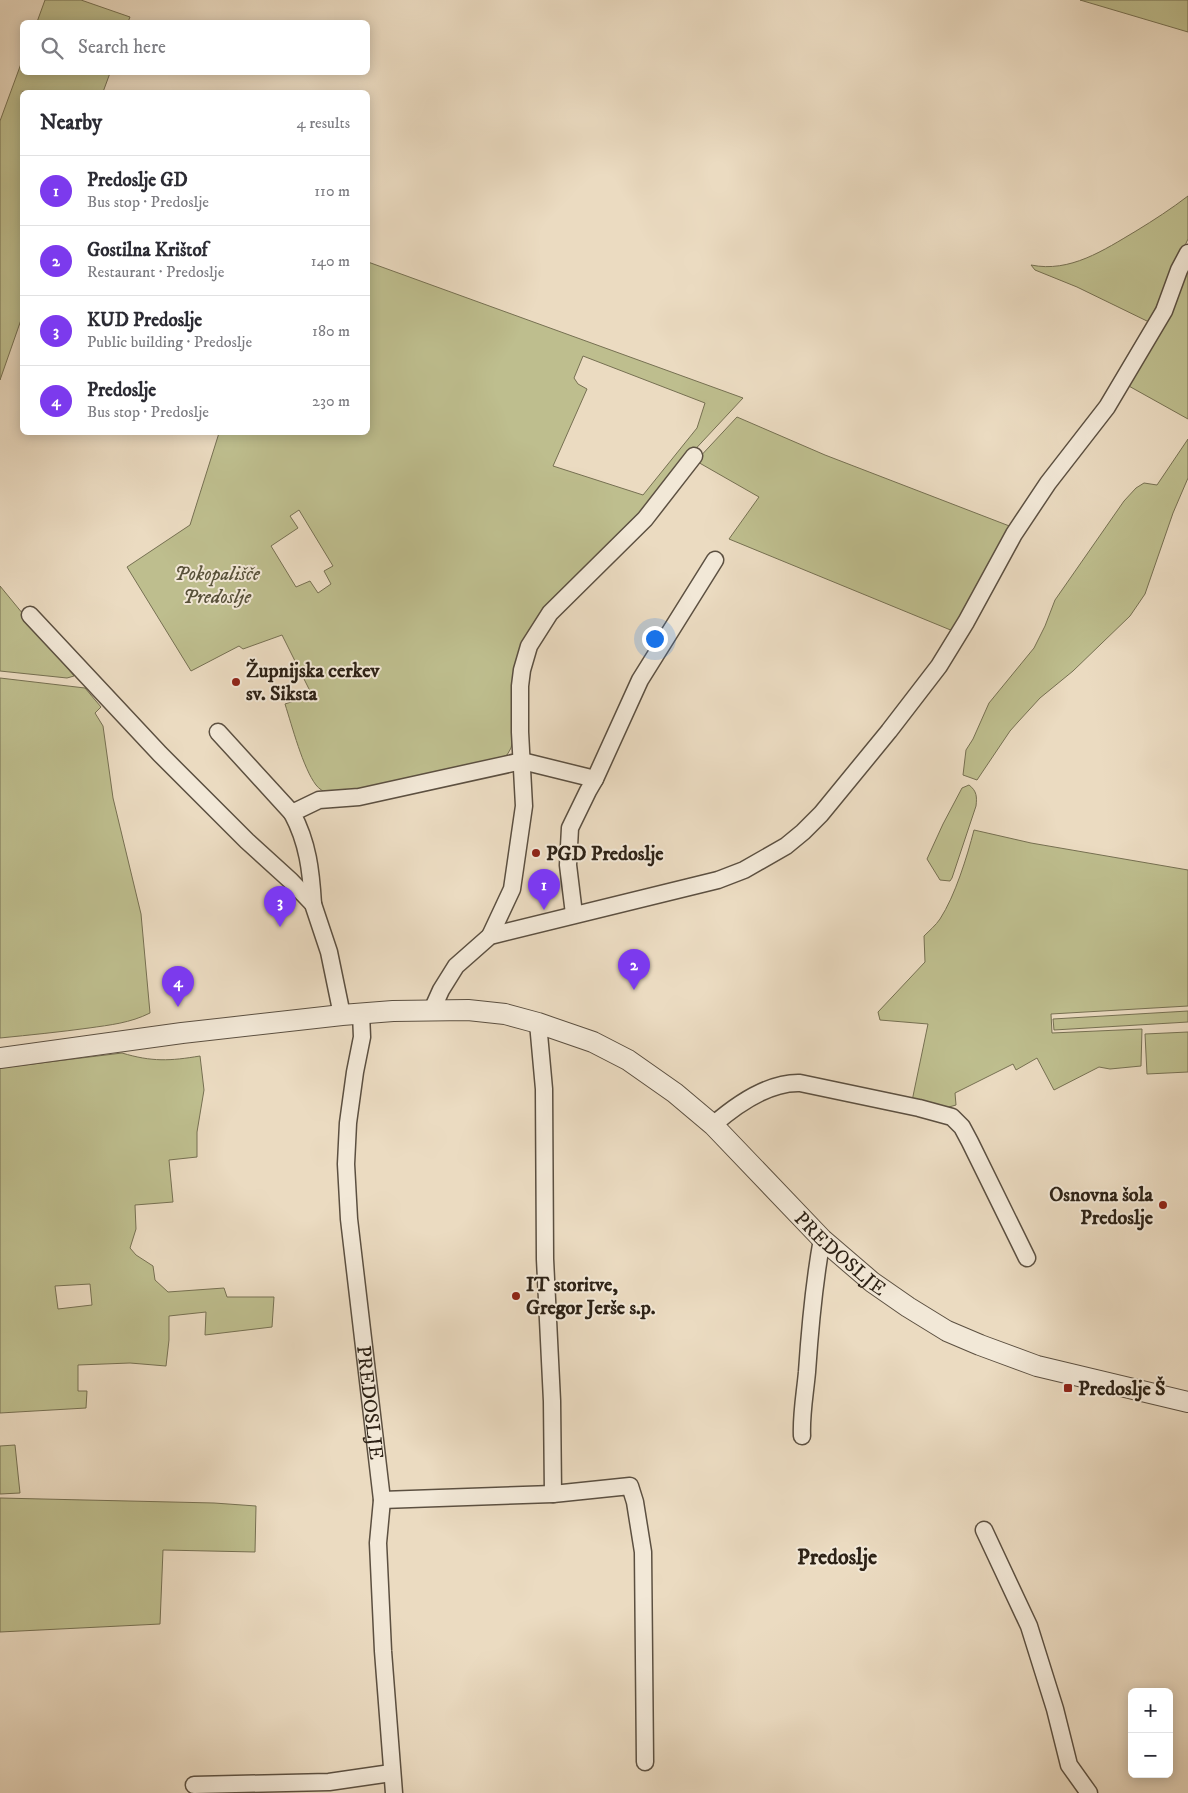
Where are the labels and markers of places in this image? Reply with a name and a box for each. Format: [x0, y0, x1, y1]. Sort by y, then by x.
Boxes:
place label: Župnijska cerkev sv. Siksta [246, 658, 381, 707]
marker: Župnijska cerkev sv. Siksta [230, 676, 242, 688]
place label: PGD Predoslje [546, 842, 664, 867]
marker: PGD Predoslje [530, 847, 542, 859]
pin: 1 [528, 869, 560, 910]
pin: 3 [264, 886, 296, 927]
pin: 2 [618, 949, 650, 990]
pin: 4 [162, 966, 194, 1007]
place label: Osnovna šola Predoslje [1049, 1183, 1154, 1231]
marker: Osnovna šola Predoslje [1157, 1199, 1169, 1211]
place label: IT storitve, Gregor Jerše s.p. [526, 1273, 656, 1321]
marker: IT storitve, Gregor Jerše s.p. [510, 1290, 522, 1302]
place label: Predoslje Š [1078, 1376, 1166, 1402]
marker: Predoslje Š [1062, 1382, 1074, 1394]

